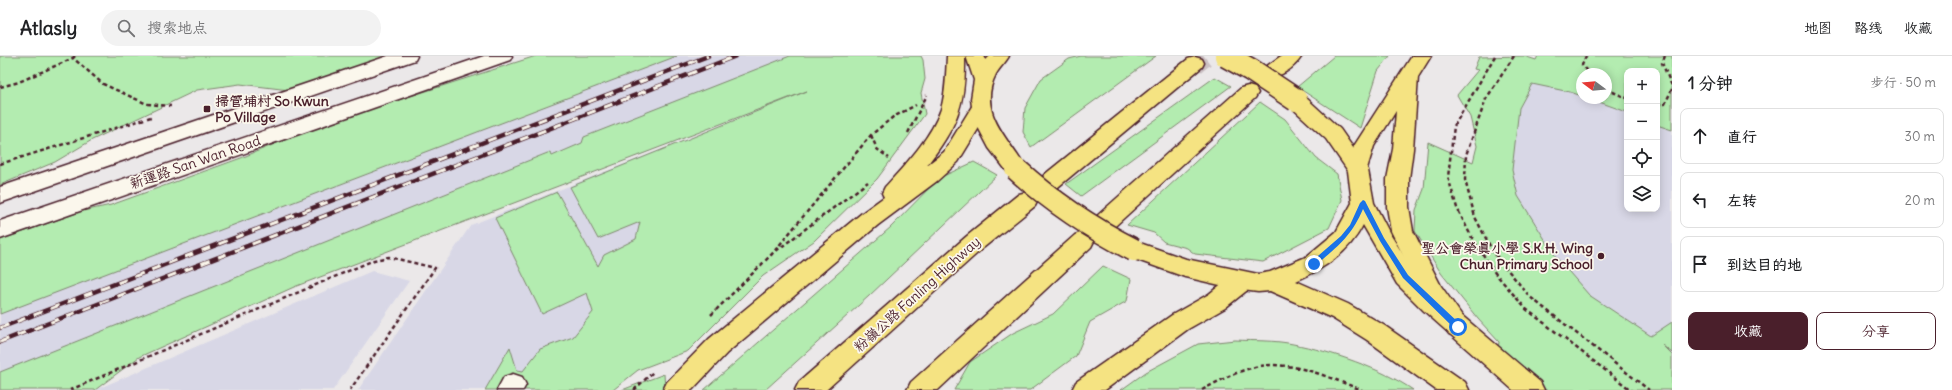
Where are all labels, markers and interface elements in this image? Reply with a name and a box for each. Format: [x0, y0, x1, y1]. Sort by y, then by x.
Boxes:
search box [101, 10, 381, 46]
text: Atlasly [20, 16, 77, 40]
icon: search [115, 17, 137, 39]
text: 搜索地点 [147, 18, 207, 37]
text: 地图 [1804, 19, 1832, 37]
text: 路线 [1854, 19, 1882, 37]
text: 收藏 [1904, 19, 1932, 37]
north arrow [1576, 68, 1612, 104]
map controls [1624, 68, 1660, 212]
button: + [1624, 68, 1660, 104]
text: 1 分钟 [1688, 72, 1733, 94]
text: 步行 · 50 m [1870, 74, 1936, 91]
place label: 掃管埔村 So Kwun Po Village [215, 92, 329, 126]
marker: 掃管埔村 So Kwun Po Village [202, 104, 212, 114]
button: − [1624, 104, 1660, 140]
icon: ahead [1689, 125, 1711, 147]
text: 直行 [1727, 127, 1757, 146]
text: 30 m [1905, 128, 1935, 145]
street label: 新運路 San Wan Road [127, 131, 263, 193]
button: locate [1624, 140, 1660, 176]
button: layers [1624, 176, 1660, 212]
icon: left [1689, 189, 1711, 211]
text: 左转 [1727, 191, 1757, 210]
text: 20 m [1905, 192, 1935, 209]
street label: 粉嶺公路 Fanling Highway [850, 232, 984, 356]
place label: 聖公會榮真小學 S.K.H. Wing Chun Primary School [1421, 239, 1593, 273]
marker: 聖公會榮真小學 S.K.H. Wing Chun Primary School [1596, 251, 1606, 261]
icon: arrive [1689, 253, 1711, 275]
route end [1305, 255, 1323, 273]
text: 到达目的地 [1727, 255, 1802, 274]
button: 收藏 [1688, 312, 1808, 350]
button: 分享 [1816, 312, 1936, 350]
route start [1449, 318, 1467, 336]

